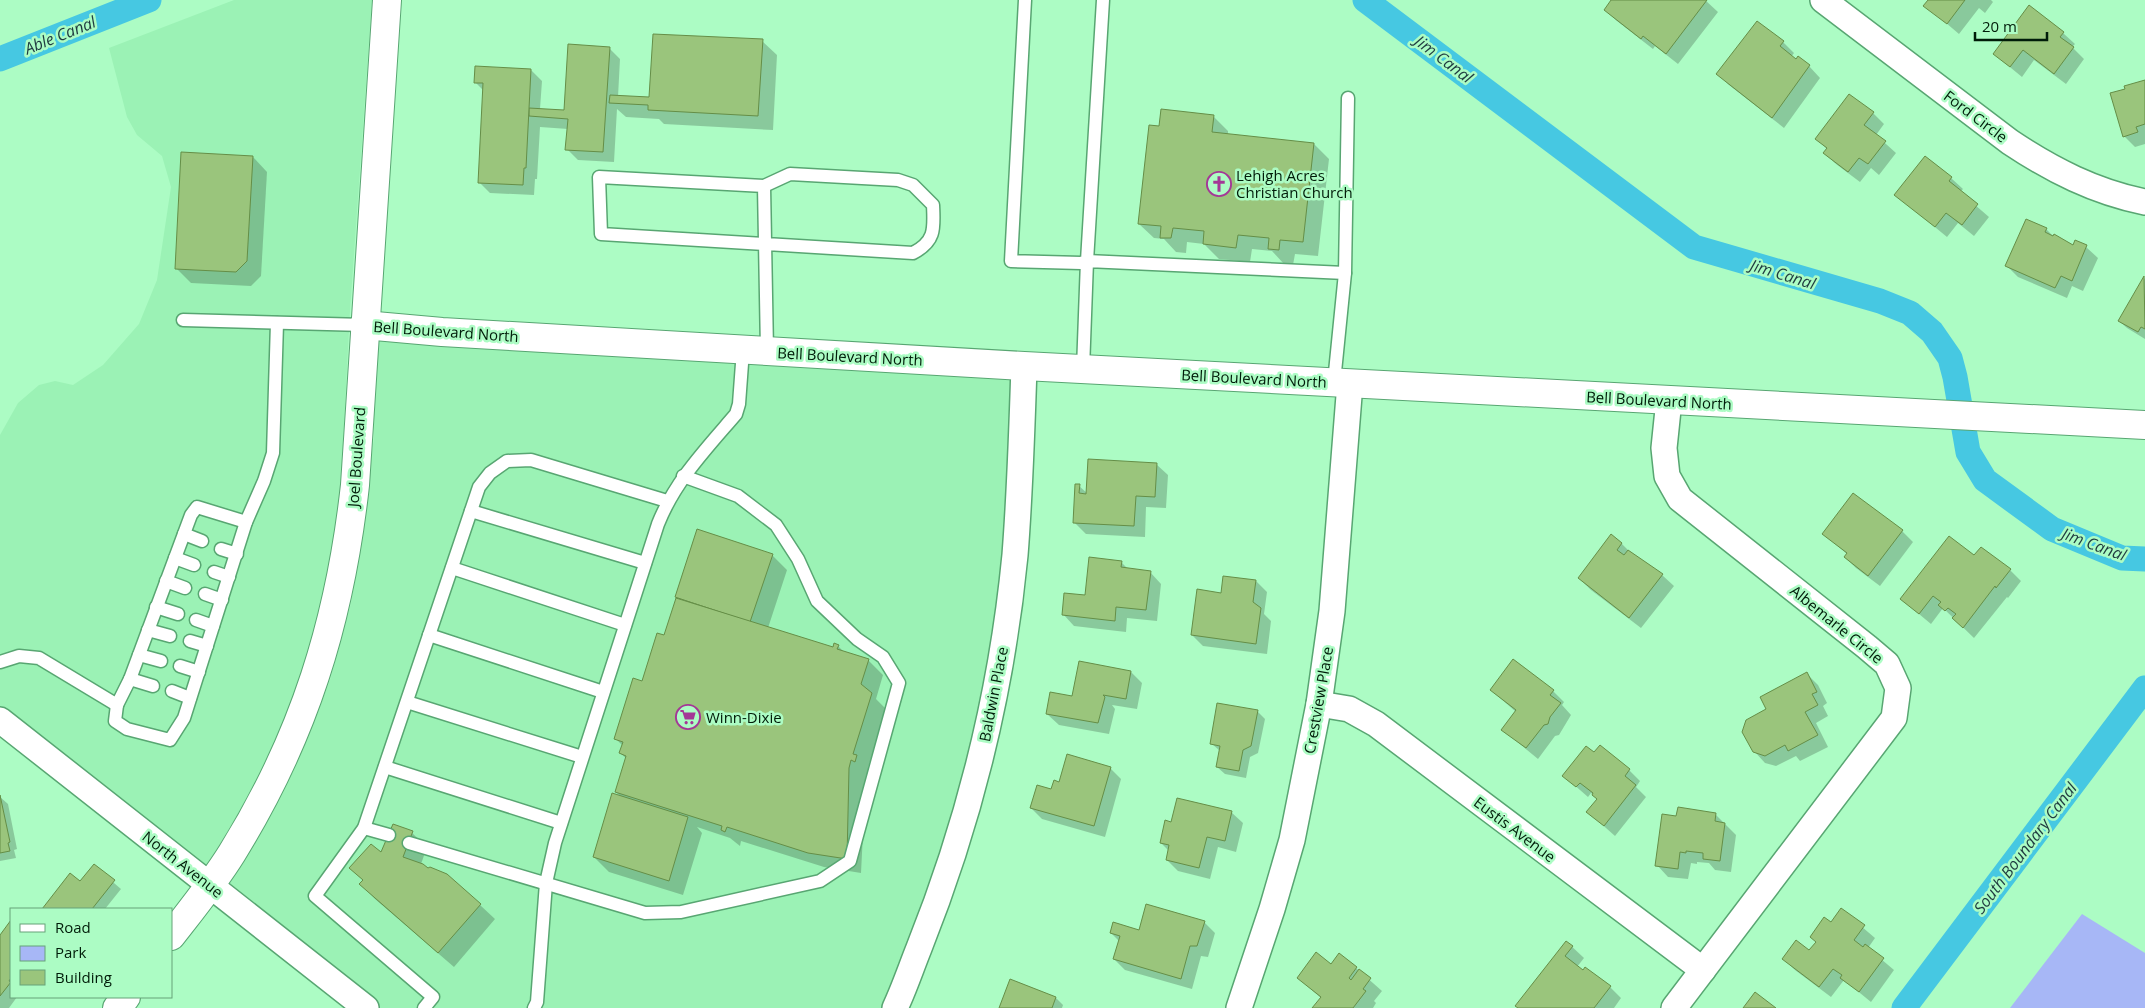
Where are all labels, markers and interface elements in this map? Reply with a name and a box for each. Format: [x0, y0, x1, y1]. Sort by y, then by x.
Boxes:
water label: Able Canal [20, 10, 100, 60]
scale bar [1975, 10, 2048, 42]
text: 20 m [1982, 16, 2017, 36]
water label: Jim Canal [1408, 28, 1478, 89]
street label: Ford Circle [1940, 86, 2012, 146]
place label: Lehigh Acres Christian Church [1236, 165, 1353, 202]
church icon: Lehigh Acres Christian Church [1206, 171, 1232, 197]
water label: Jim Canal [1745, 253, 1819, 295]
street label: Bell Boulevard North [373, 316, 519, 346]
street label: Bell Boulevard North [777, 342, 923, 370]
street label: Bell Boulevard North [1181, 364, 1327, 392]
street label: Bell Boulevard North [1586, 386, 1732, 414]
street label: Joel Boulevard [342, 406, 369, 510]
water label: Jim Canal [2056, 521, 2130, 566]
street label: Albemarle Circle [1786, 580, 1888, 668]
street label: Baldwin Place [974, 645, 1012, 743]
street label: Crestview Place [1299, 645, 1337, 755]
supermarket icon: Winn-Dixie [675, 704, 701, 730]
place label: Winn-Dixie [706, 707, 782, 727]
water label: South Boundary Canal [1968, 777, 2082, 918]
street label: Eustis Avenue [1470, 792, 1560, 866]
street label: North Avenue [139, 826, 227, 902]
legend [10, 908, 172, 998]
text: Road [55, 917, 91, 937]
text: Park [55, 942, 86, 962]
text: Building [55, 967, 112, 987]

